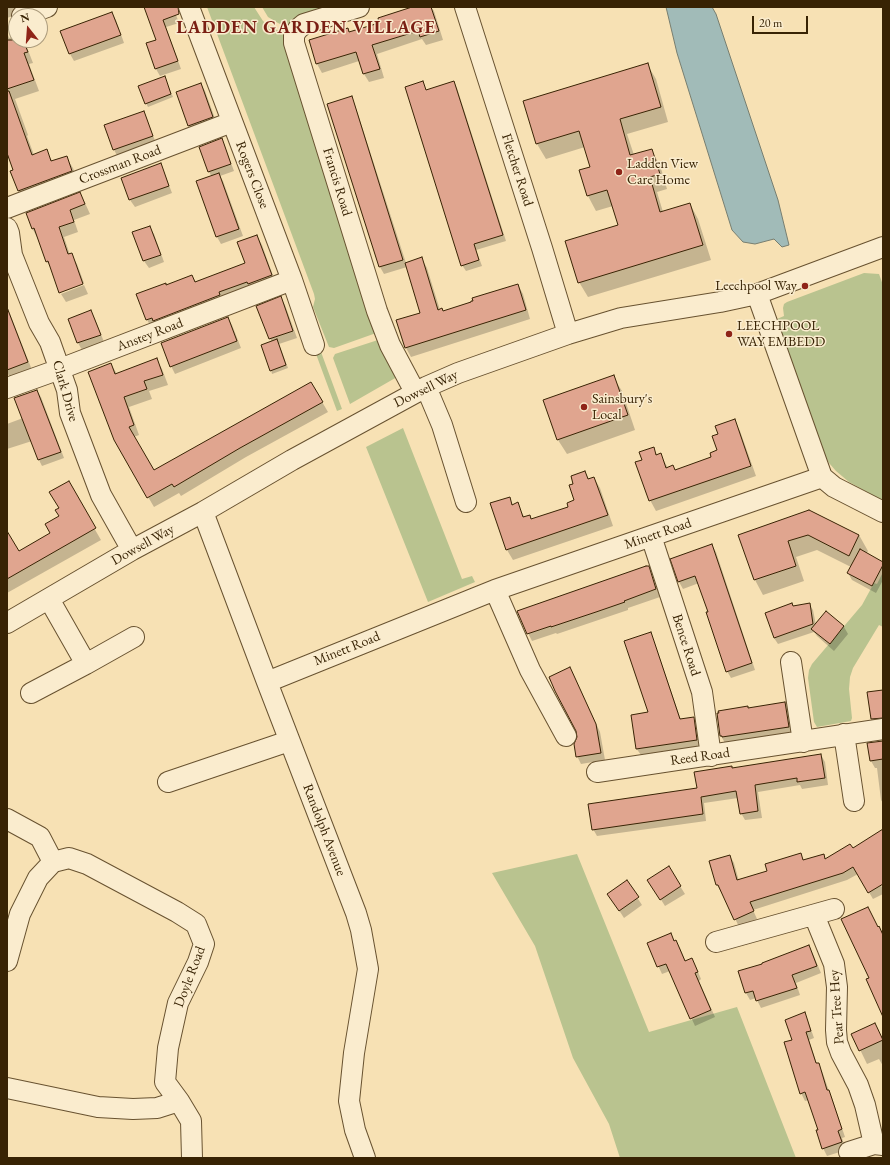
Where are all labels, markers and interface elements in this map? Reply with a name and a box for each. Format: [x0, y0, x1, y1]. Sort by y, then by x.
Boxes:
north arrow [8, 8, 48, 48]
scale bar [754, 8, 810, 34]
text: N [18, 9, 31, 25]
text: 20 m [759, 15, 782, 31]
district label: LADDEN GARDEN VILLAGE [176, 17, 436, 39]
street label: Fletcher Road [497, 131, 537, 209]
street label: Rogers Close [231, 139, 273, 211]
street label: Crossman Road [77, 142, 163, 188]
street label: Francis Road [319, 146, 355, 218]
place label: Ladden View Care Home [627, 156, 698, 188]
marker: Ladden View Care Home [614, 167, 624, 177]
place label: Leechpool Way [715, 278, 797, 294]
marker: Leechpool Way [800, 281, 810, 291]
street label: Anstey Road [114, 315, 186, 355]
place label: LEECHPOOL WAY EMBEDD [737, 318, 825, 350]
marker: LEECHPOOL WAY EMBEDD [724, 329, 734, 339]
street label: Clark Drive [48, 358, 82, 424]
street label: Dowsell Way [391, 366, 461, 412]
place label: Sainsbury's Local [592, 391, 652, 424]
marker: Sainsbury's Local [579, 402, 589, 412]
street label: Minett Road [622, 515, 694, 553]
street label: Dowsell Way [109, 521, 177, 569]
street label: Bence Road [668, 612, 704, 678]
street label: Minett Road [311, 628, 383, 670]
street label: Reed Road [669, 745, 731, 769]
street label: Randolph Avenue [299, 782, 349, 878]
street label: Doyle Road [171, 944, 209, 1010]
street label: Pear Tree Hey [826, 969, 848, 1045]

